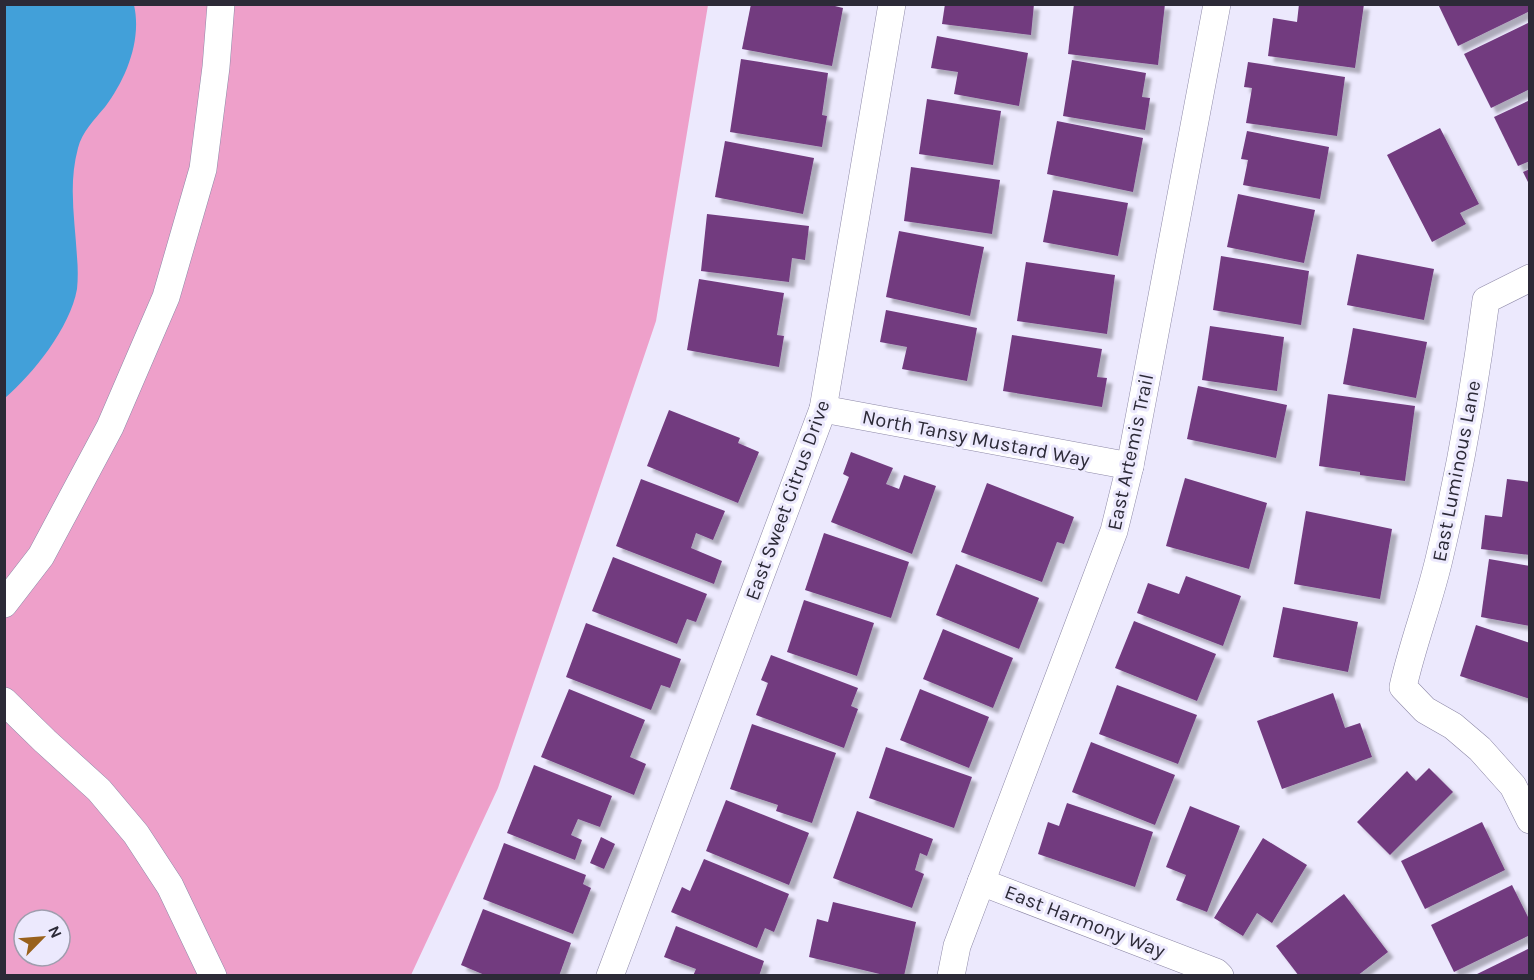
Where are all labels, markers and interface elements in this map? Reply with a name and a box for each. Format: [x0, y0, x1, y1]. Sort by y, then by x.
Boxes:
street label: East Artemis Trail [1103, 372, 1158, 533]
street label: East Luminous Lane [1428, 378, 1485, 564]
street label: East Sweet Citrus Drive [740, 397, 834, 603]
street label: North Tansy Mustard Way [860, 405, 1092, 472]
street label: East Harmony Way [1001, 880, 1168, 963]
north arrow [12, 908, 72, 968]
text: N [44, 923, 66, 941]

